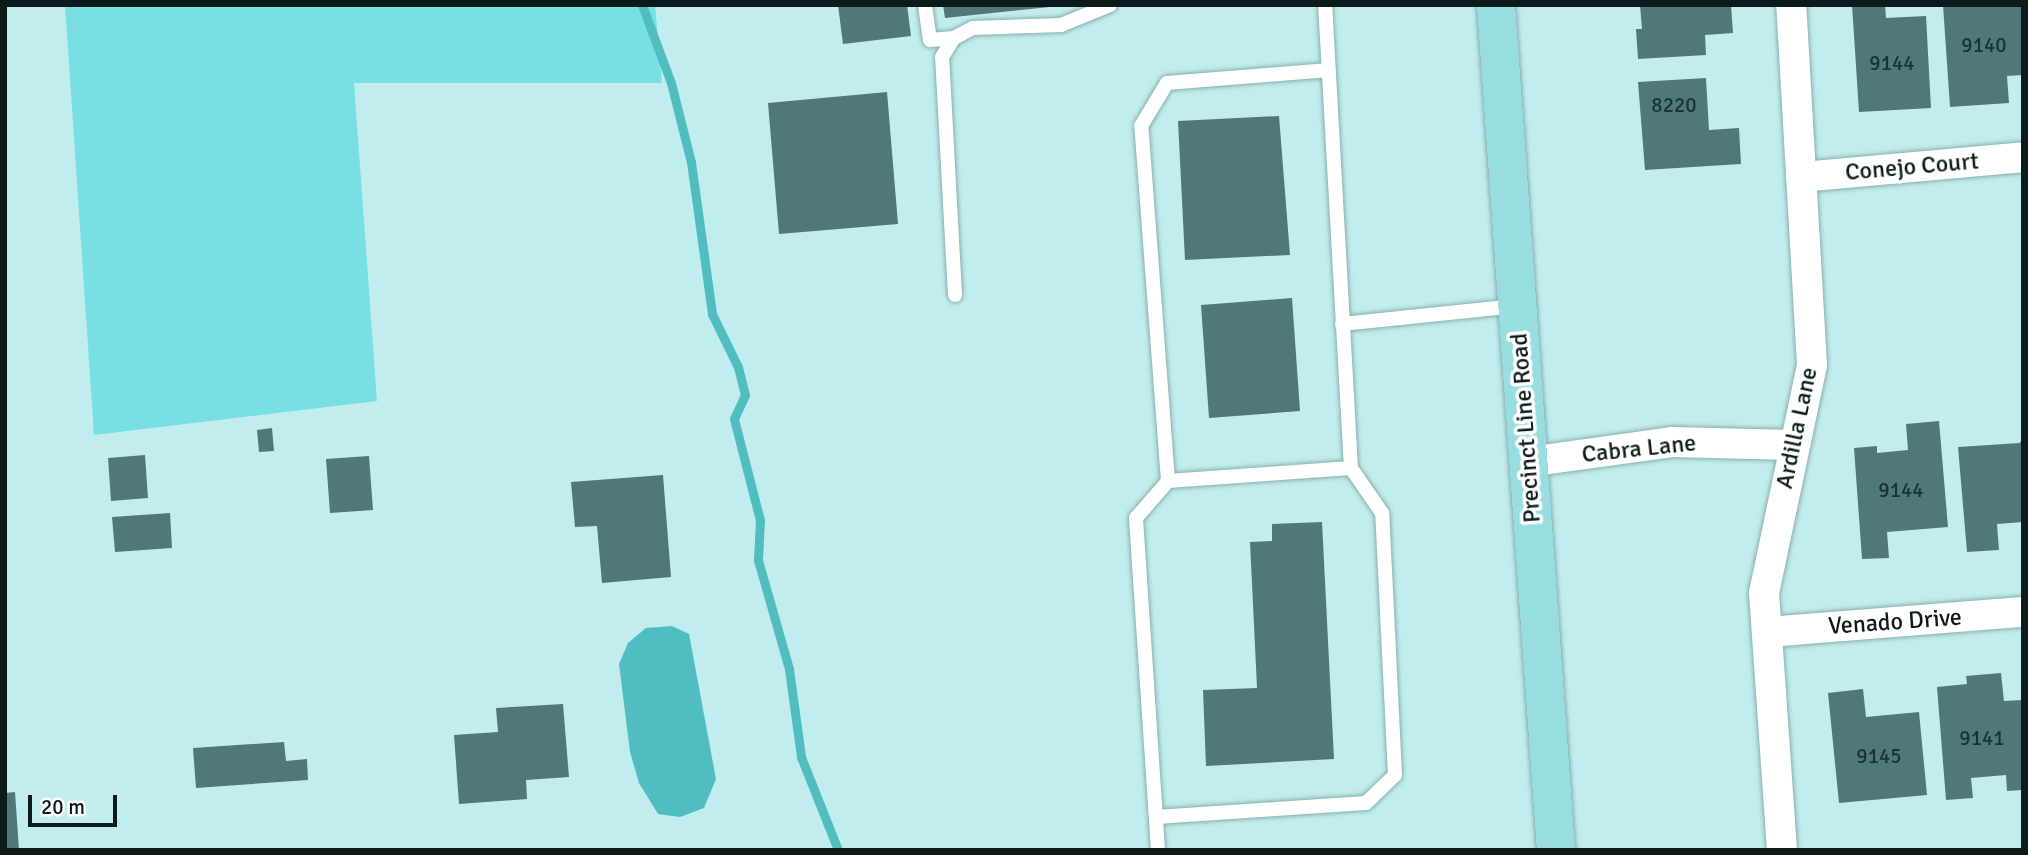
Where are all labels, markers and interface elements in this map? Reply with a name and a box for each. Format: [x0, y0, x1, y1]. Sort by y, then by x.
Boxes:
house number: 9140 [1961, 32, 2007, 58]
house number: 9144 [1869, 50, 1915, 76]
house number: 8220 [1651, 92, 1697, 118]
street label: Conejo Court [1844, 147, 1980, 187]
street label: Precinct Line Road [1505, 332, 1547, 524]
street label: Ardilla Lane [1770, 365, 1824, 491]
street label: Cabra Lane [1580, 429, 1698, 469]
house number: 9144 [1878, 477, 1924, 503]
street label: Venado Drive [1827, 603, 1963, 641]
house number: 9141 [1959, 725, 2005, 751]
house number: 9145 [1856, 743, 1902, 769]
scale bar [32, 782, 121, 826]
text: 20 m [41, 794, 85, 820]

